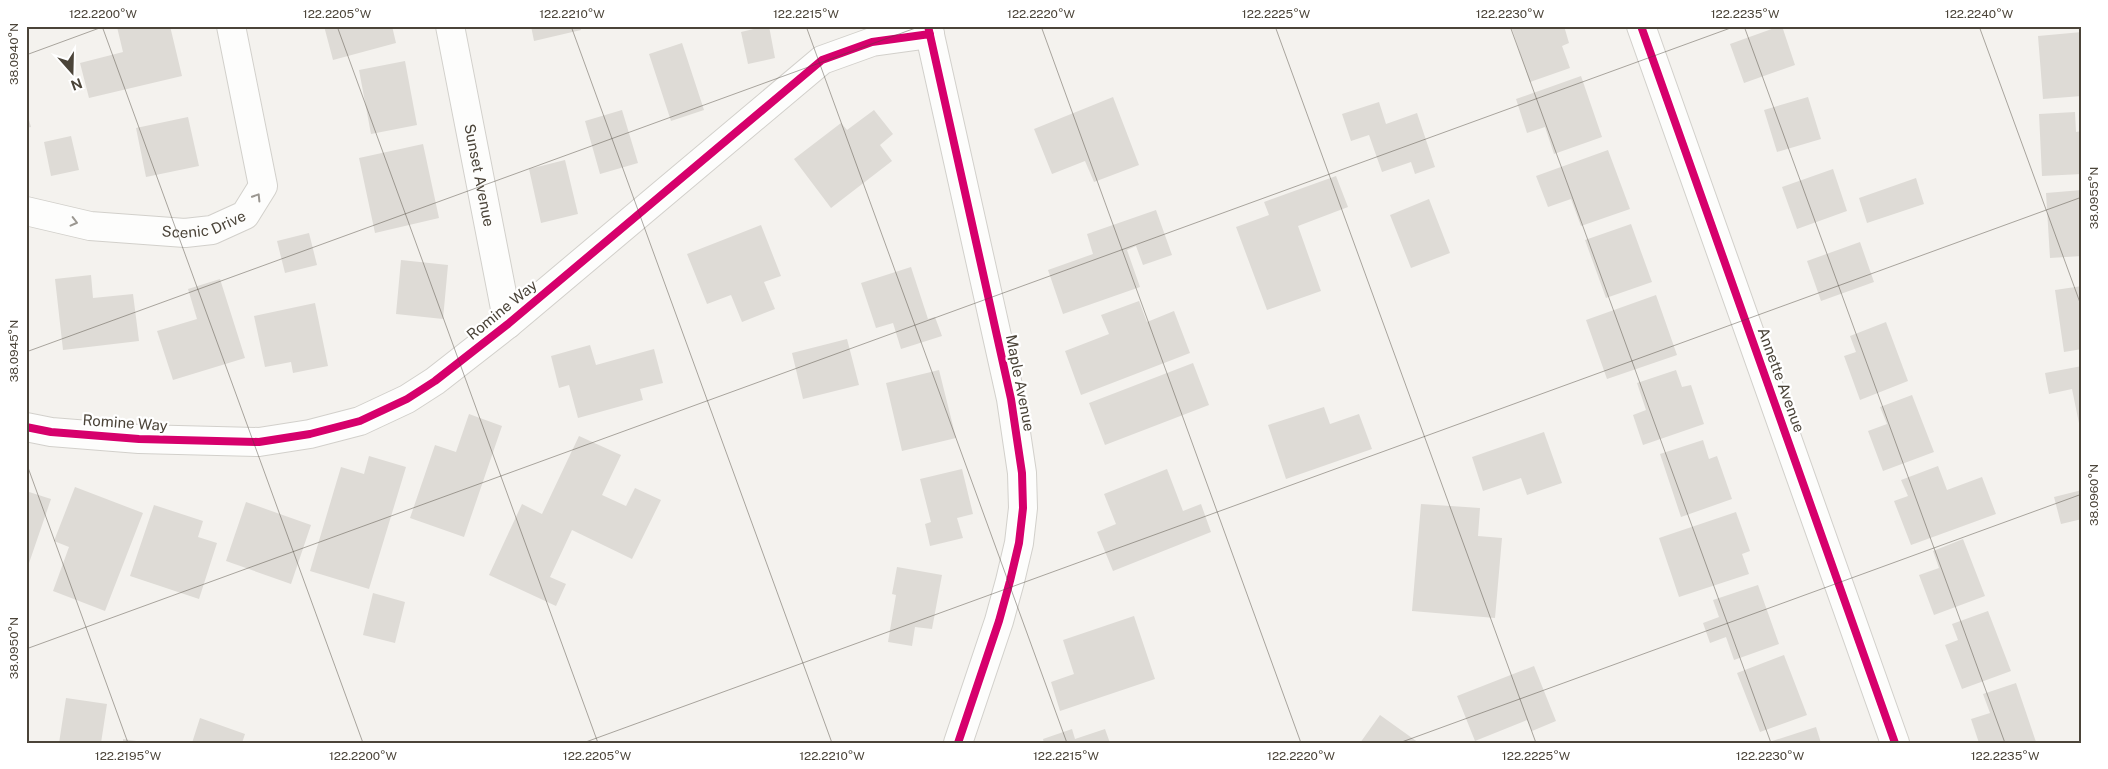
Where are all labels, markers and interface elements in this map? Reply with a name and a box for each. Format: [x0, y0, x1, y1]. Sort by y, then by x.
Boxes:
text: 122.2200°W [69, 7, 138, 21]
text: 122.2205°W [303, 7, 372, 21]
text: 122.2210°W [539, 7, 605, 21]
text: 122.2215°W [773, 7, 840, 21]
text: 122.2220°W [1007, 7, 1076, 21]
text: 122.2225°W [1242, 7, 1311, 21]
text: 122.2230°W [1476, 7, 1545, 21]
text: 122.2235°W [1711, 7, 1780, 21]
text: 122.2240°W [1945, 7, 2014, 21]
text: 38.0940°N [7, 23, 21, 85]
north arrow [48, 48, 98, 98]
text: N [69, 75, 84, 94]
street label: Sunset Avenue [461, 122, 498, 228]
text: 38.0955°N [2087, 167, 2101, 229]
one-way arrow [250, 193, 260, 202]
street label: Scenic Drive [161, 207, 248, 241]
one-way arrow [69, 216, 78, 227]
street label: Romine Way [463, 276, 540, 343]
text: 38.0945°N [7, 320, 21, 382]
street label: Annette Avenue [1755, 325, 1808, 435]
street label: Maple Avenue [1003, 333, 1038, 433]
street label: Romine Way [82, 411, 168, 434]
text: 38.0960°N [2087, 464, 2101, 526]
text: 38.0950°N [7, 617, 21, 679]
text: 122.2195°W [95, 749, 162, 763]
text: 122.2200°W [329, 749, 398, 763]
text: 122.2205°W [563, 749, 632, 763]
text: 122.2210°W [799, 749, 865, 763]
text: 122.2215°W [1033, 749, 1100, 763]
text: 122.2220°W [1267, 749, 1336, 763]
text: 122.2225°W [1502, 749, 1571, 763]
text: 122.2230°W [1736, 749, 1805, 763]
text: 122.2235°W [1971, 749, 2040, 763]

